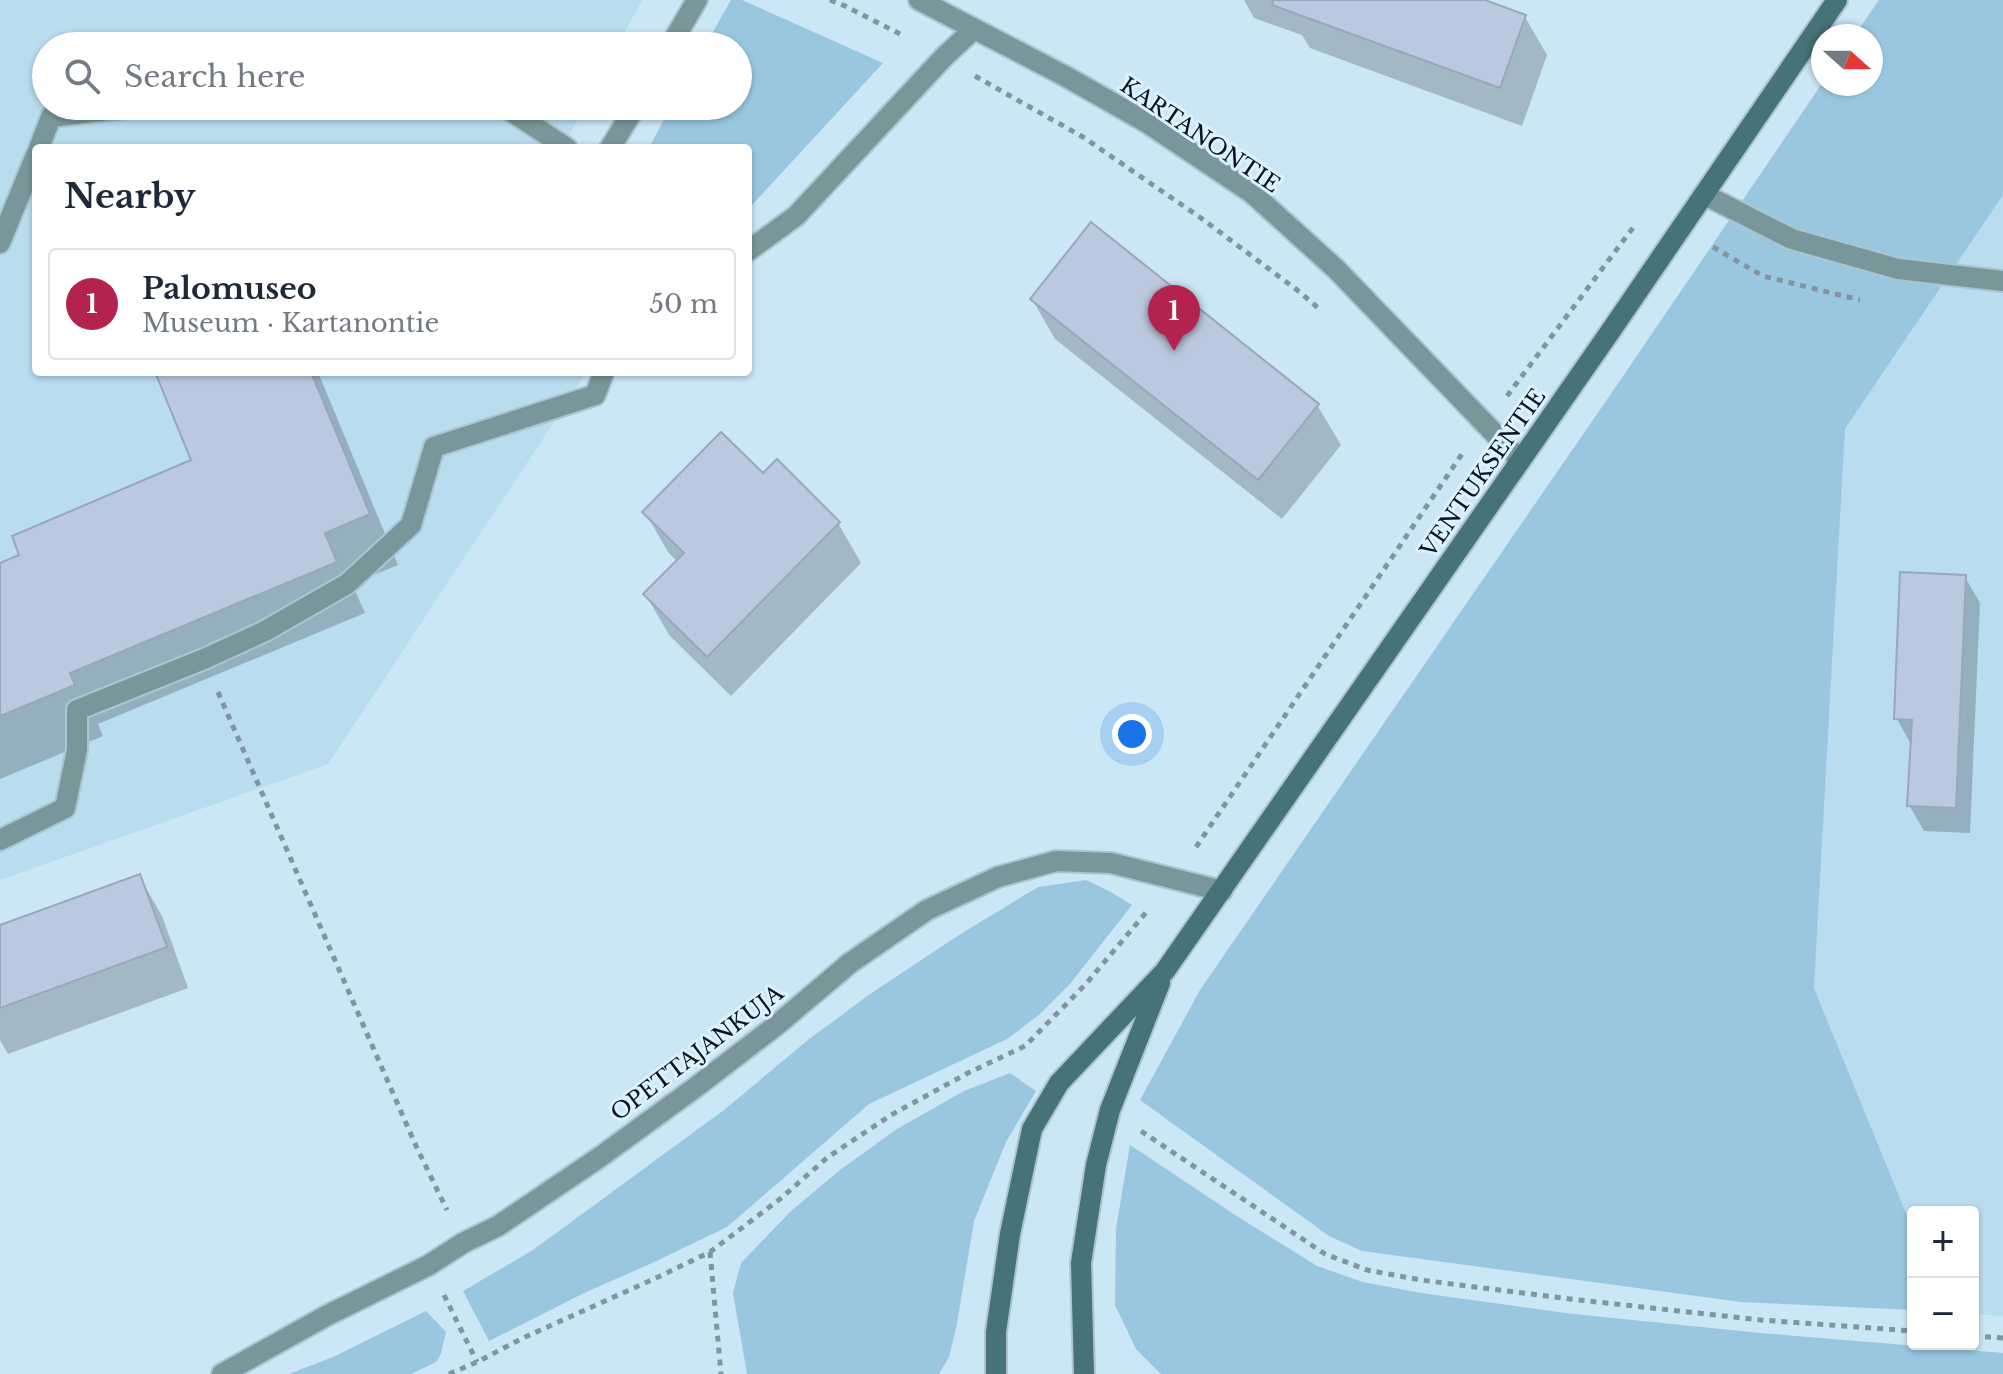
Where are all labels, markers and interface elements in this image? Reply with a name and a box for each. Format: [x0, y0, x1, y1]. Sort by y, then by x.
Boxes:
north arrow [1811, 24, 1883, 96]
search box [32, 32, 752, 120]
icon: search [60, 54, 104, 98]
text: Search here [124, 58, 305, 95]
street label: KARTANONTIE [1115, 72, 1285, 198]
text: Nearby [64, 175, 196, 217]
text: Palomuseo [142, 270, 317, 307]
pin: 1 [1148, 285, 1200, 351]
text: 1 [86, 288, 98, 320]
text: 50 m [649, 288, 718, 320]
text: Museum · Kartanontie [142, 307, 439, 339]
street label: VENTUKSENTIE [1414, 384, 1551, 563]
your location [1112, 714, 1152, 754]
street label: OPETTAJANKUJA [605, 979, 789, 1127]
map controls [1907, 1206, 1979, 1350]
button: + [1907, 1206, 1979, 1278]
button: − [1907, 1278, 1979, 1350]

